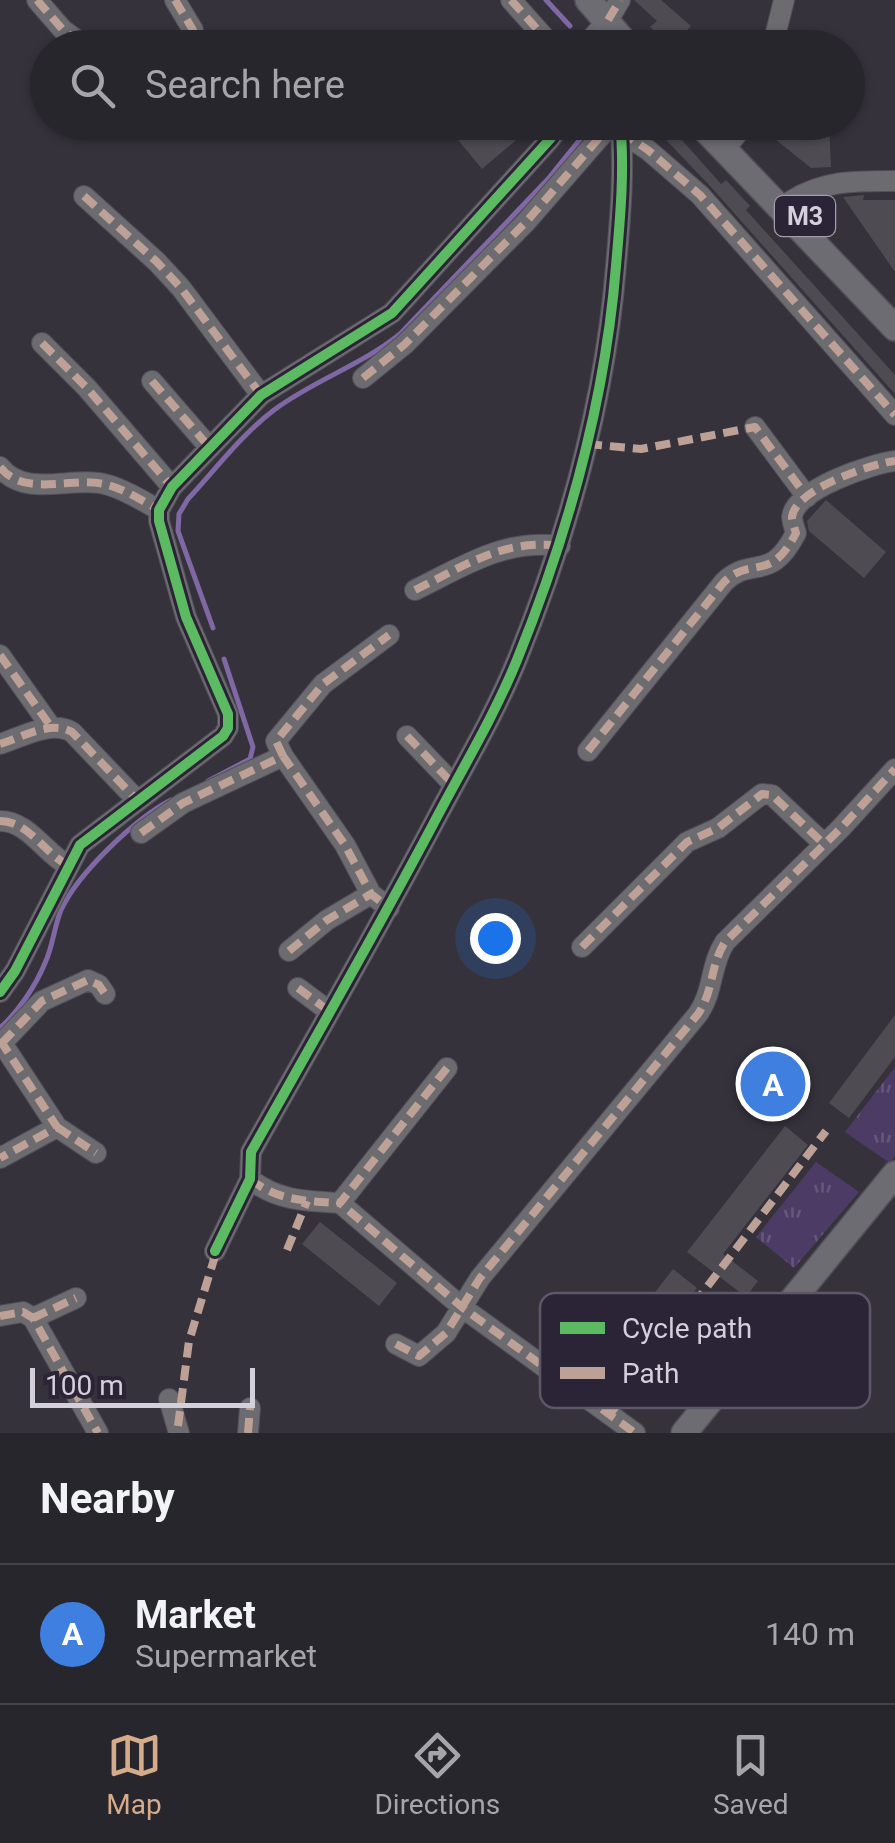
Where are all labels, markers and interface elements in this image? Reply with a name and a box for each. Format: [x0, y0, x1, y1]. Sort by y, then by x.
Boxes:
search box [30, 30, 865, 140]
icon: search [65, 58, 120, 113]
text: Search here [145, 63, 345, 107]
road number: M3 [775, 196, 835, 236]
your location [470, 913, 521, 964]
pin: A [740, 1046, 806, 1122]
legend [540, 1293, 870, 1408]
text: Cycle path [622, 1312, 752, 1345]
text: Path [622, 1357, 679, 1390]
scale bar [30, 1363, 255, 1408]
text: 100 m [45, 1369, 124, 1402]
text: Nearby [40, 1474, 175, 1523]
text: Market [135, 1593, 256, 1637]
text: A [62, 1615, 83, 1653]
text: 140 m [765, 1615, 855, 1653]
text: Supermarket [135, 1637, 317, 1675]
tab: Map [106, 1728, 162, 1821]
tab: Directions [374, 1728, 500, 1821]
tab: Saved [713, 1728, 789, 1821]

